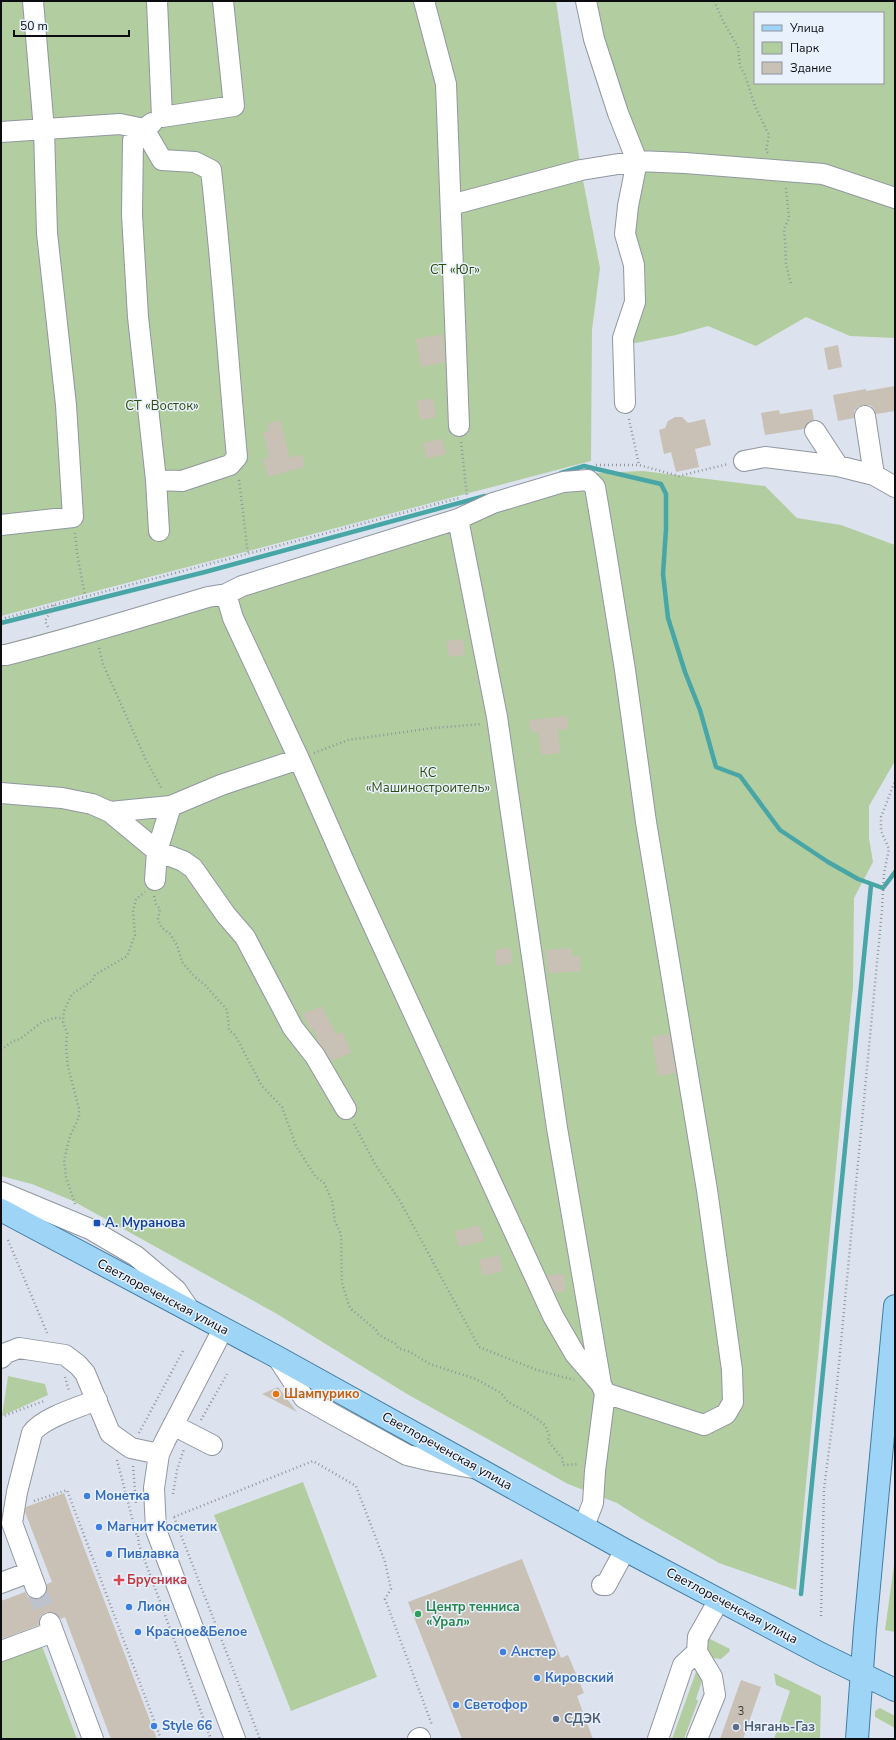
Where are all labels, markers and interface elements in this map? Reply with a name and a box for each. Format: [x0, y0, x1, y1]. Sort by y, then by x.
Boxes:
scale bar [14, 12, 129, 38]
legend [754, 12, 884, 84]
text: 50 m [20, 18, 48, 34]
text: Улица [789, 20, 824, 36]
text: Парк [790, 40, 820, 56]
text: Здание [790, 60, 832, 76]
park label: СТ «Юг» [430, 261, 480, 279]
park label: СТ «Восток» [125, 397, 199, 415]
park label: КС «Машиностроитель» [366, 764, 490, 797]
place label: А. Муранова [105, 1214, 186, 1232]
marker: А. Муранова [92, 1218, 102, 1228]
street label: Светлореченская улица [94, 1255, 232, 1339]
place label: Шампурико [284, 1385, 360, 1403]
marker: Шампурико [271, 1389, 281, 1399]
street label: Светлореченская улица [378, 1408, 516, 1494]
place label: Монетка [95, 1487, 150, 1505]
marker: Монетка [82, 1491, 92, 1501]
place label: Магнит Косметик [107, 1518, 218, 1536]
marker: Магнит Косметик [94, 1522, 104, 1532]
place label: Пивлавка [117, 1545, 179, 1563]
marker: Пивлавка [104, 1549, 114, 1559]
street label: Светлореченская улица [663, 1564, 801, 1648]
place label: Брусника [127, 1571, 187, 1589]
marker: Брусника [114, 1575, 124, 1585]
place label: Лион [137, 1598, 170, 1616]
place label: Центр тенниса «Урал» [426, 1598, 520, 1631]
marker: Лион [124, 1602, 134, 1612]
marker: Центр тенниса «Урал» [413, 1609, 423, 1619]
place label: Красное&Белое [146, 1623, 247, 1641]
marker: Красное&Белое [133, 1627, 143, 1637]
place label: Анстер [511, 1643, 556, 1661]
marker: Анстер [498, 1647, 508, 1657]
place label: Кировский [545, 1669, 614, 1687]
marker: Кировский [532, 1673, 542, 1683]
place label: Светофор [464, 1696, 528, 1714]
marker: Светофор [451, 1700, 461, 1710]
house number: 3 [738, 1704, 744, 1719]
place label: СДЭК [564, 1710, 601, 1728]
marker: СДЭК [551, 1714, 561, 1724]
place label: Style 66 [162, 1717, 213, 1735]
place label: Нягань-Газ [744, 1718, 815, 1736]
marker: Style 66 [149, 1721, 159, 1731]
marker: Нягань-Газ [731, 1722, 741, 1732]

